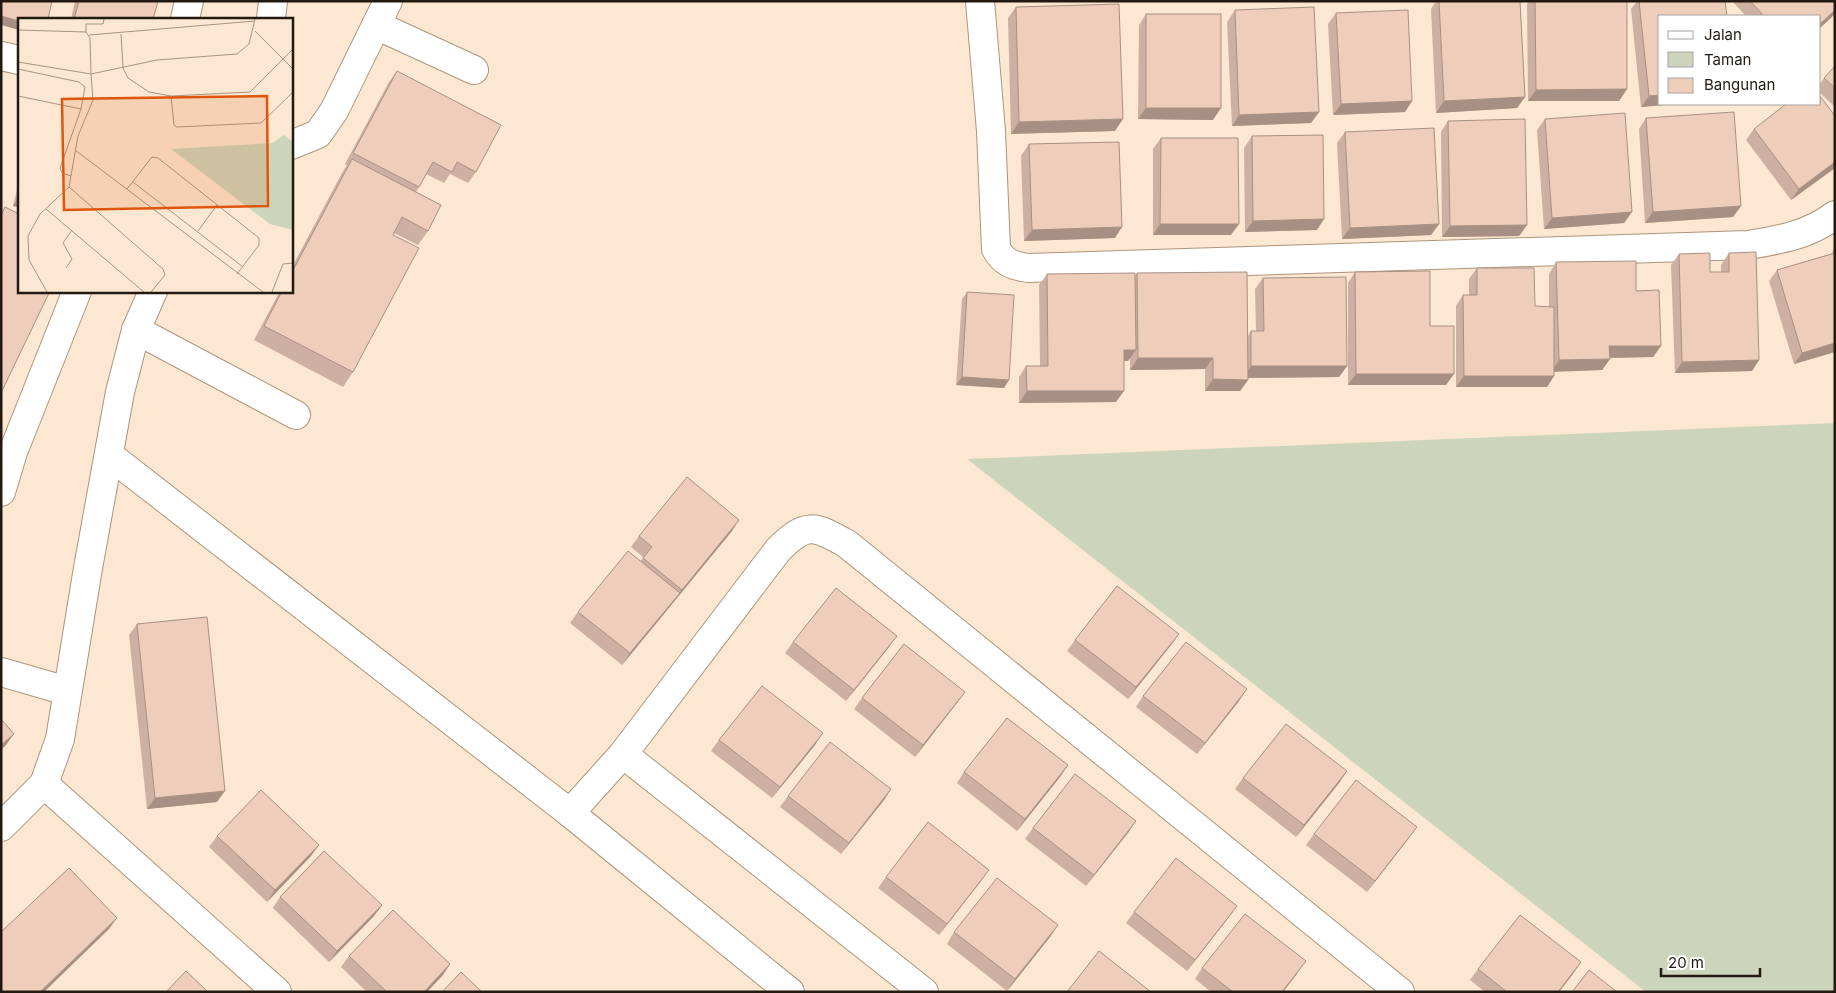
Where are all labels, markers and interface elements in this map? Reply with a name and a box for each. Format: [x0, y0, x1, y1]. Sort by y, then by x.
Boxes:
legend [1658, 15, 1821, 105]
inset map [18, 18, 292, 292]
text: Jalan [1704, 25, 1742, 44]
text: Taman [1704, 50, 1751, 69]
text: Bangunan [1704, 75, 1775, 94]
scale bar [1661, 946, 1760, 978]
text: 20 m [1668, 953, 1704, 972]

